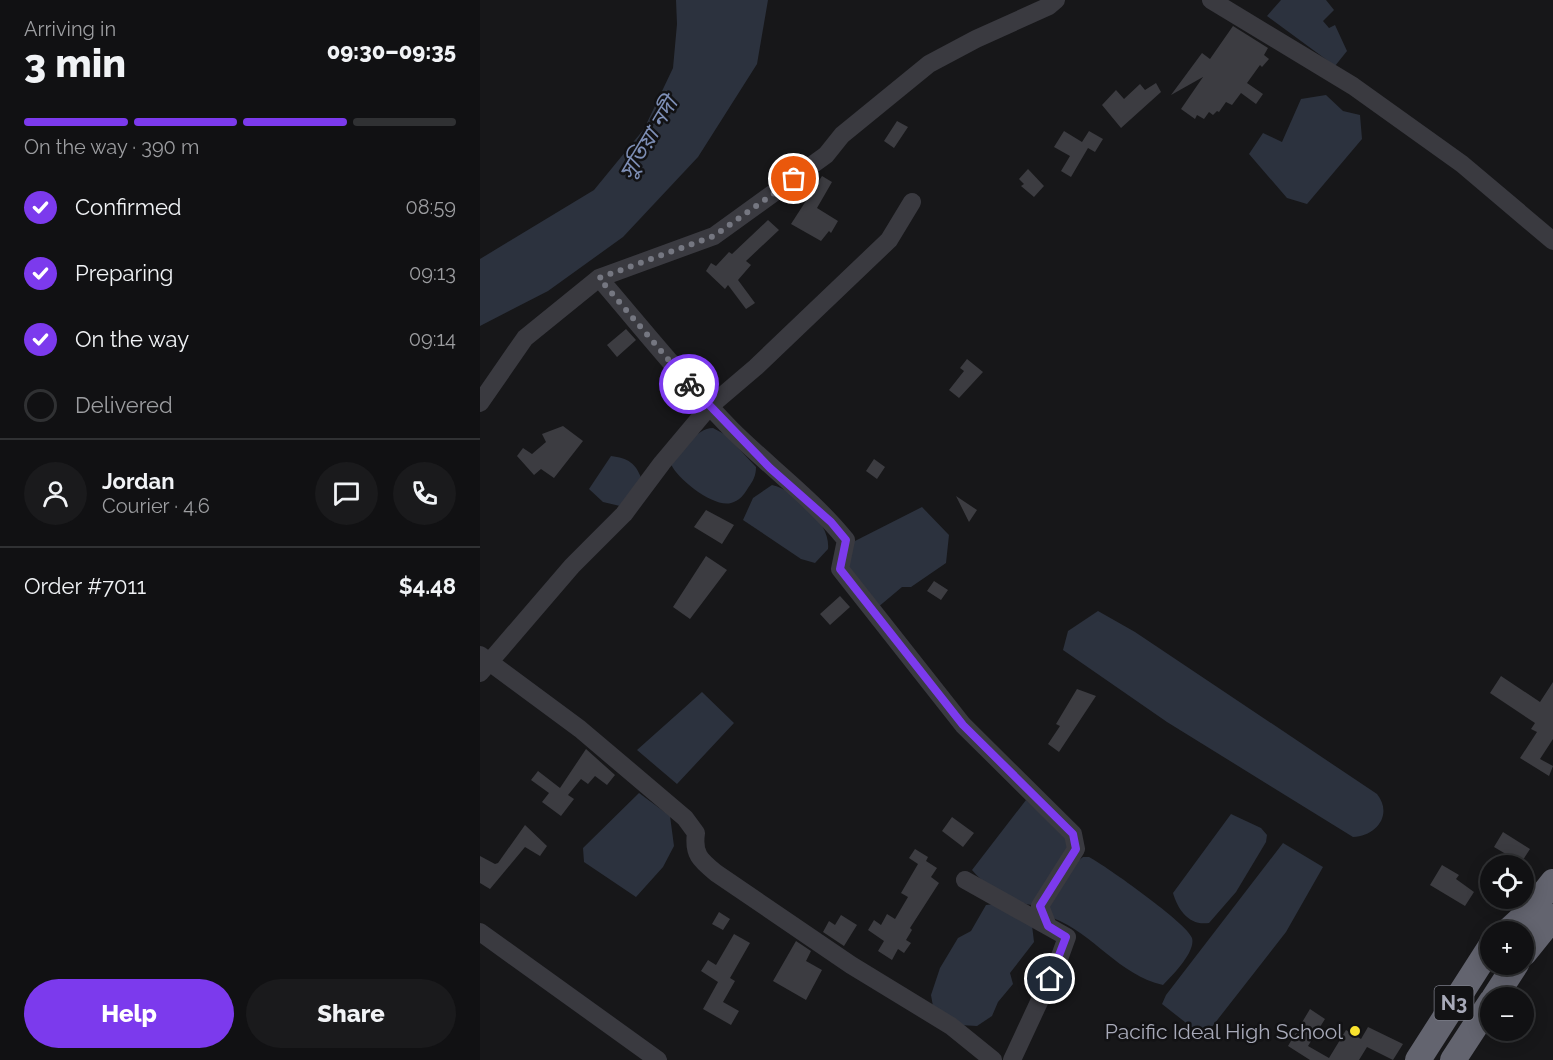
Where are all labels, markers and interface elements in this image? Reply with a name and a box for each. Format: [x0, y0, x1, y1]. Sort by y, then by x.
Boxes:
text: Arriving in [24, 17, 116, 41]
text: 09:30–09:35 [327, 38, 456, 64]
text: 3 min [24, 40, 126, 86]
water label: সুতিয়া নদী [613, 89, 686, 184]
text: On the way · 390 m [24, 135, 199, 159]
pin [768, 153, 819, 204]
icon: bag [777, 162, 810, 195]
icon: check [24, 191, 57, 224]
text: Confirmed [75, 194, 182, 220]
text: 08:59 [406, 195, 456, 219]
icon: check [24, 257, 57, 290]
text: Preparing [75, 260, 173, 286]
text: 09:13 [409, 261, 456, 285]
icon: check [24, 323, 57, 356]
text: On the way [75, 326, 189, 352]
text: 09:14 [409, 327, 456, 351]
courier [659, 354, 719, 414]
icon: bike [673, 368, 706, 401]
text: Delivered [75, 392, 173, 418]
button: person [24, 462, 87, 525]
button: chat [315, 462, 378, 525]
button: phone [393, 462, 456, 525]
text: Jordan [102, 468, 174, 494]
text: Courier · 4.6 [102, 494, 210, 518]
text: Order #7011 [24, 573, 146, 599]
text: $4.48 [399, 573, 456, 599]
map controls [1480, 855, 1534, 1041]
button: locate [1480, 855, 1534, 909]
button: + [1480, 921, 1534, 975]
pin [1024, 953, 1075, 1004]
icon: home [1033, 962, 1066, 995]
button: Help [24, 979, 234, 1048]
button: Share [246, 979, 456, 1048]
road number: N3 [1434, 986, 1474, 1020]
button: − [1480, 987, 1534, 1041]
place label: Pacific Ideal High School [1105, 1019, 1343, 1044]
marker: Pacific Ideal High School [1348, 1024, 1362, 1038]

